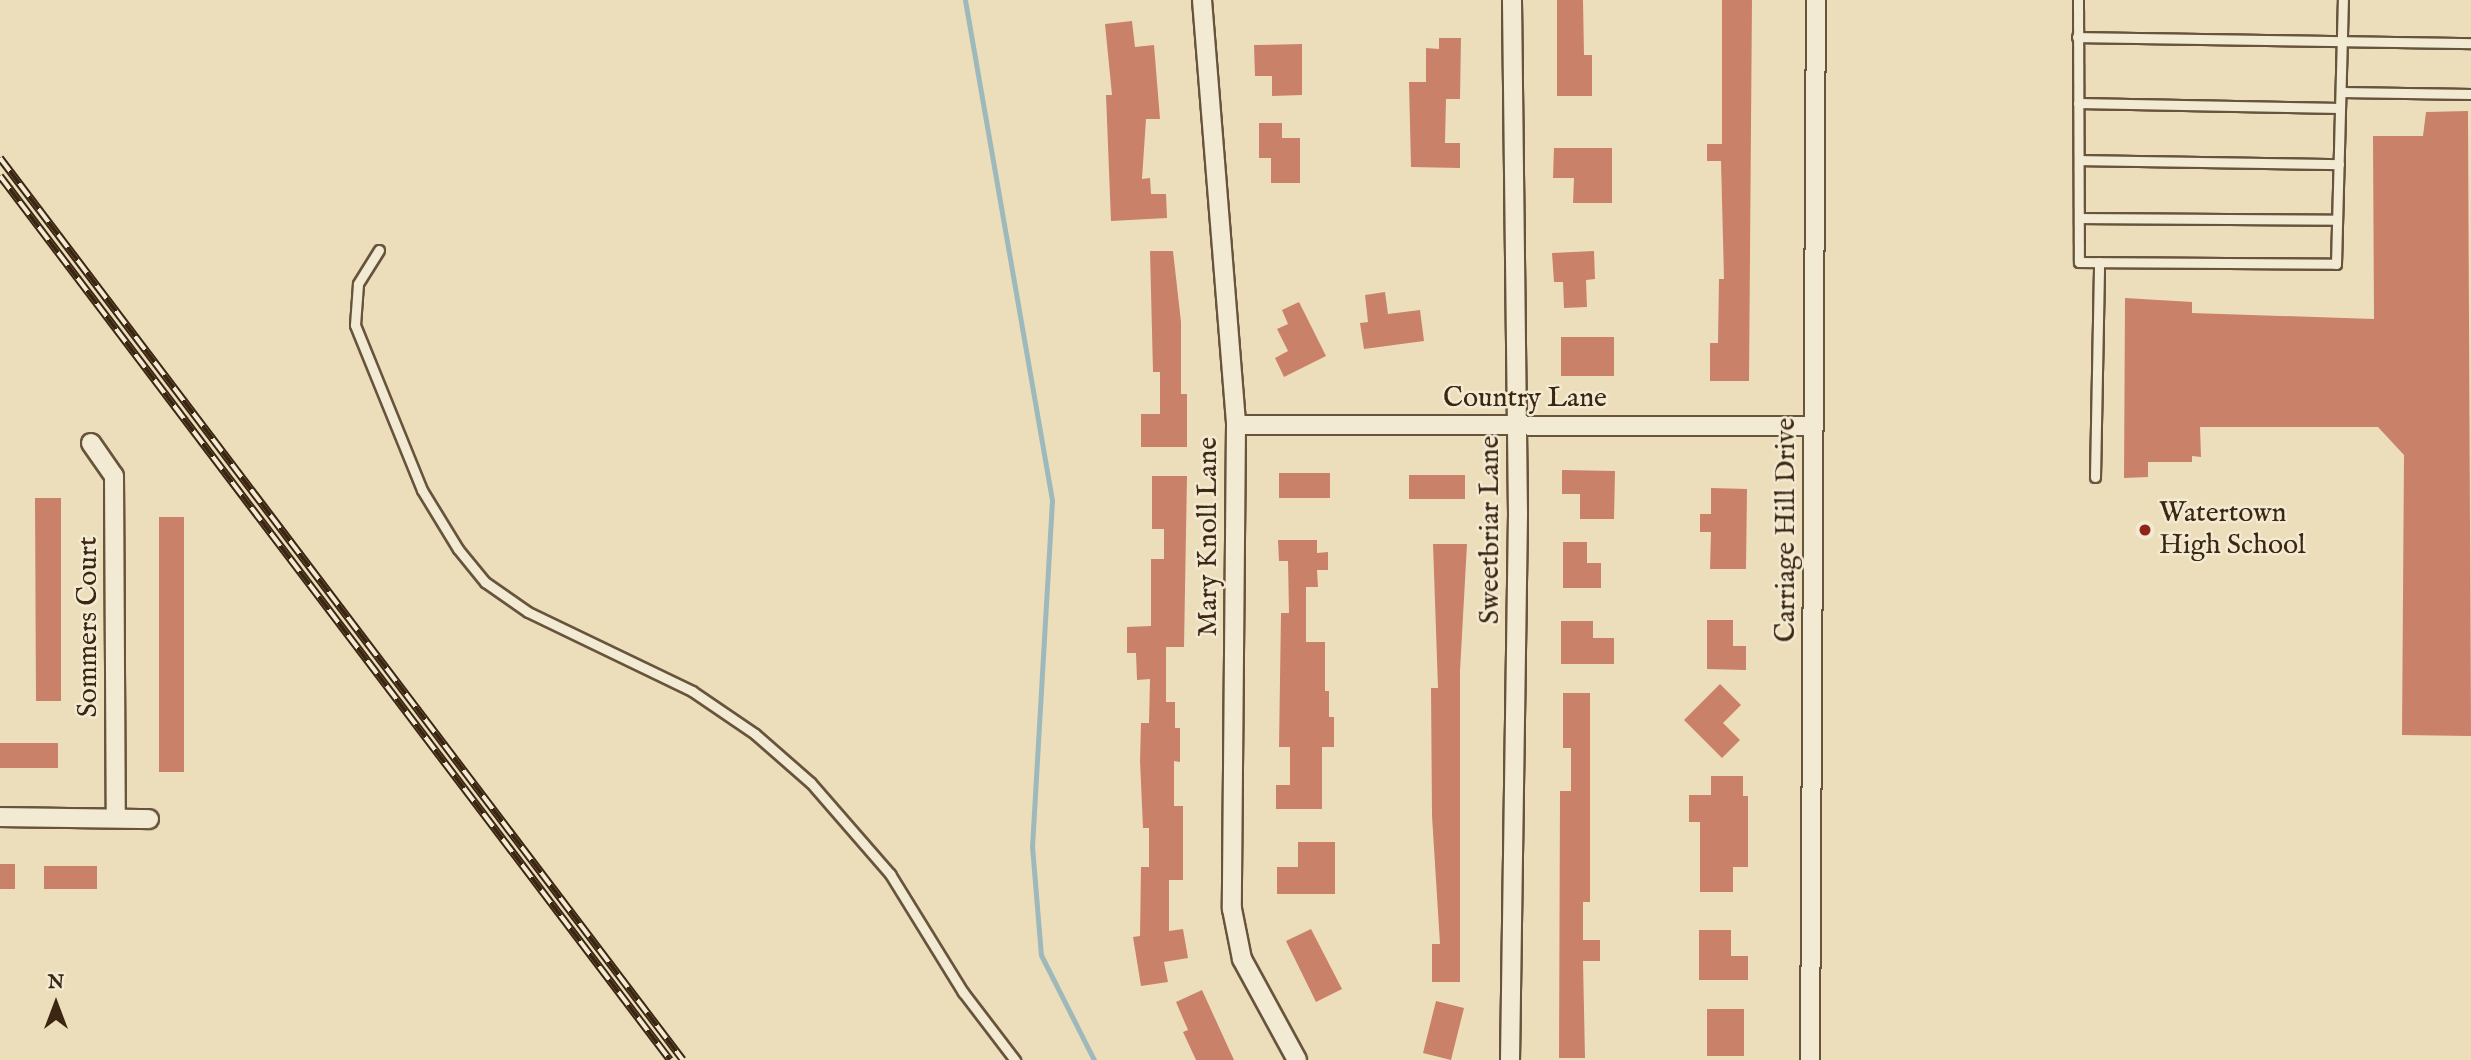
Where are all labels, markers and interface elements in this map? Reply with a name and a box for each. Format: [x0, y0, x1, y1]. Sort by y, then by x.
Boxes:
street label: Country Lane [1443, 382, 1607, 416]
street label: Carriage Hill Drive [1770, 418, 1804, 642]
street label: Sweetbriar Lane [1474, 436, 1508, 624]
street label: Mary Knoll Lane [1192, 437, 1226, 637]
place label: Watertown High School [2159, 497, 2306, 563]
marker: Watertown High School [2137, 522, 2153, 538]
street label: Sommers Court [72, 536, 106, 718]
north arrow [21, 969, 91, 1039]
text: N [48, 971, 64, 995]

